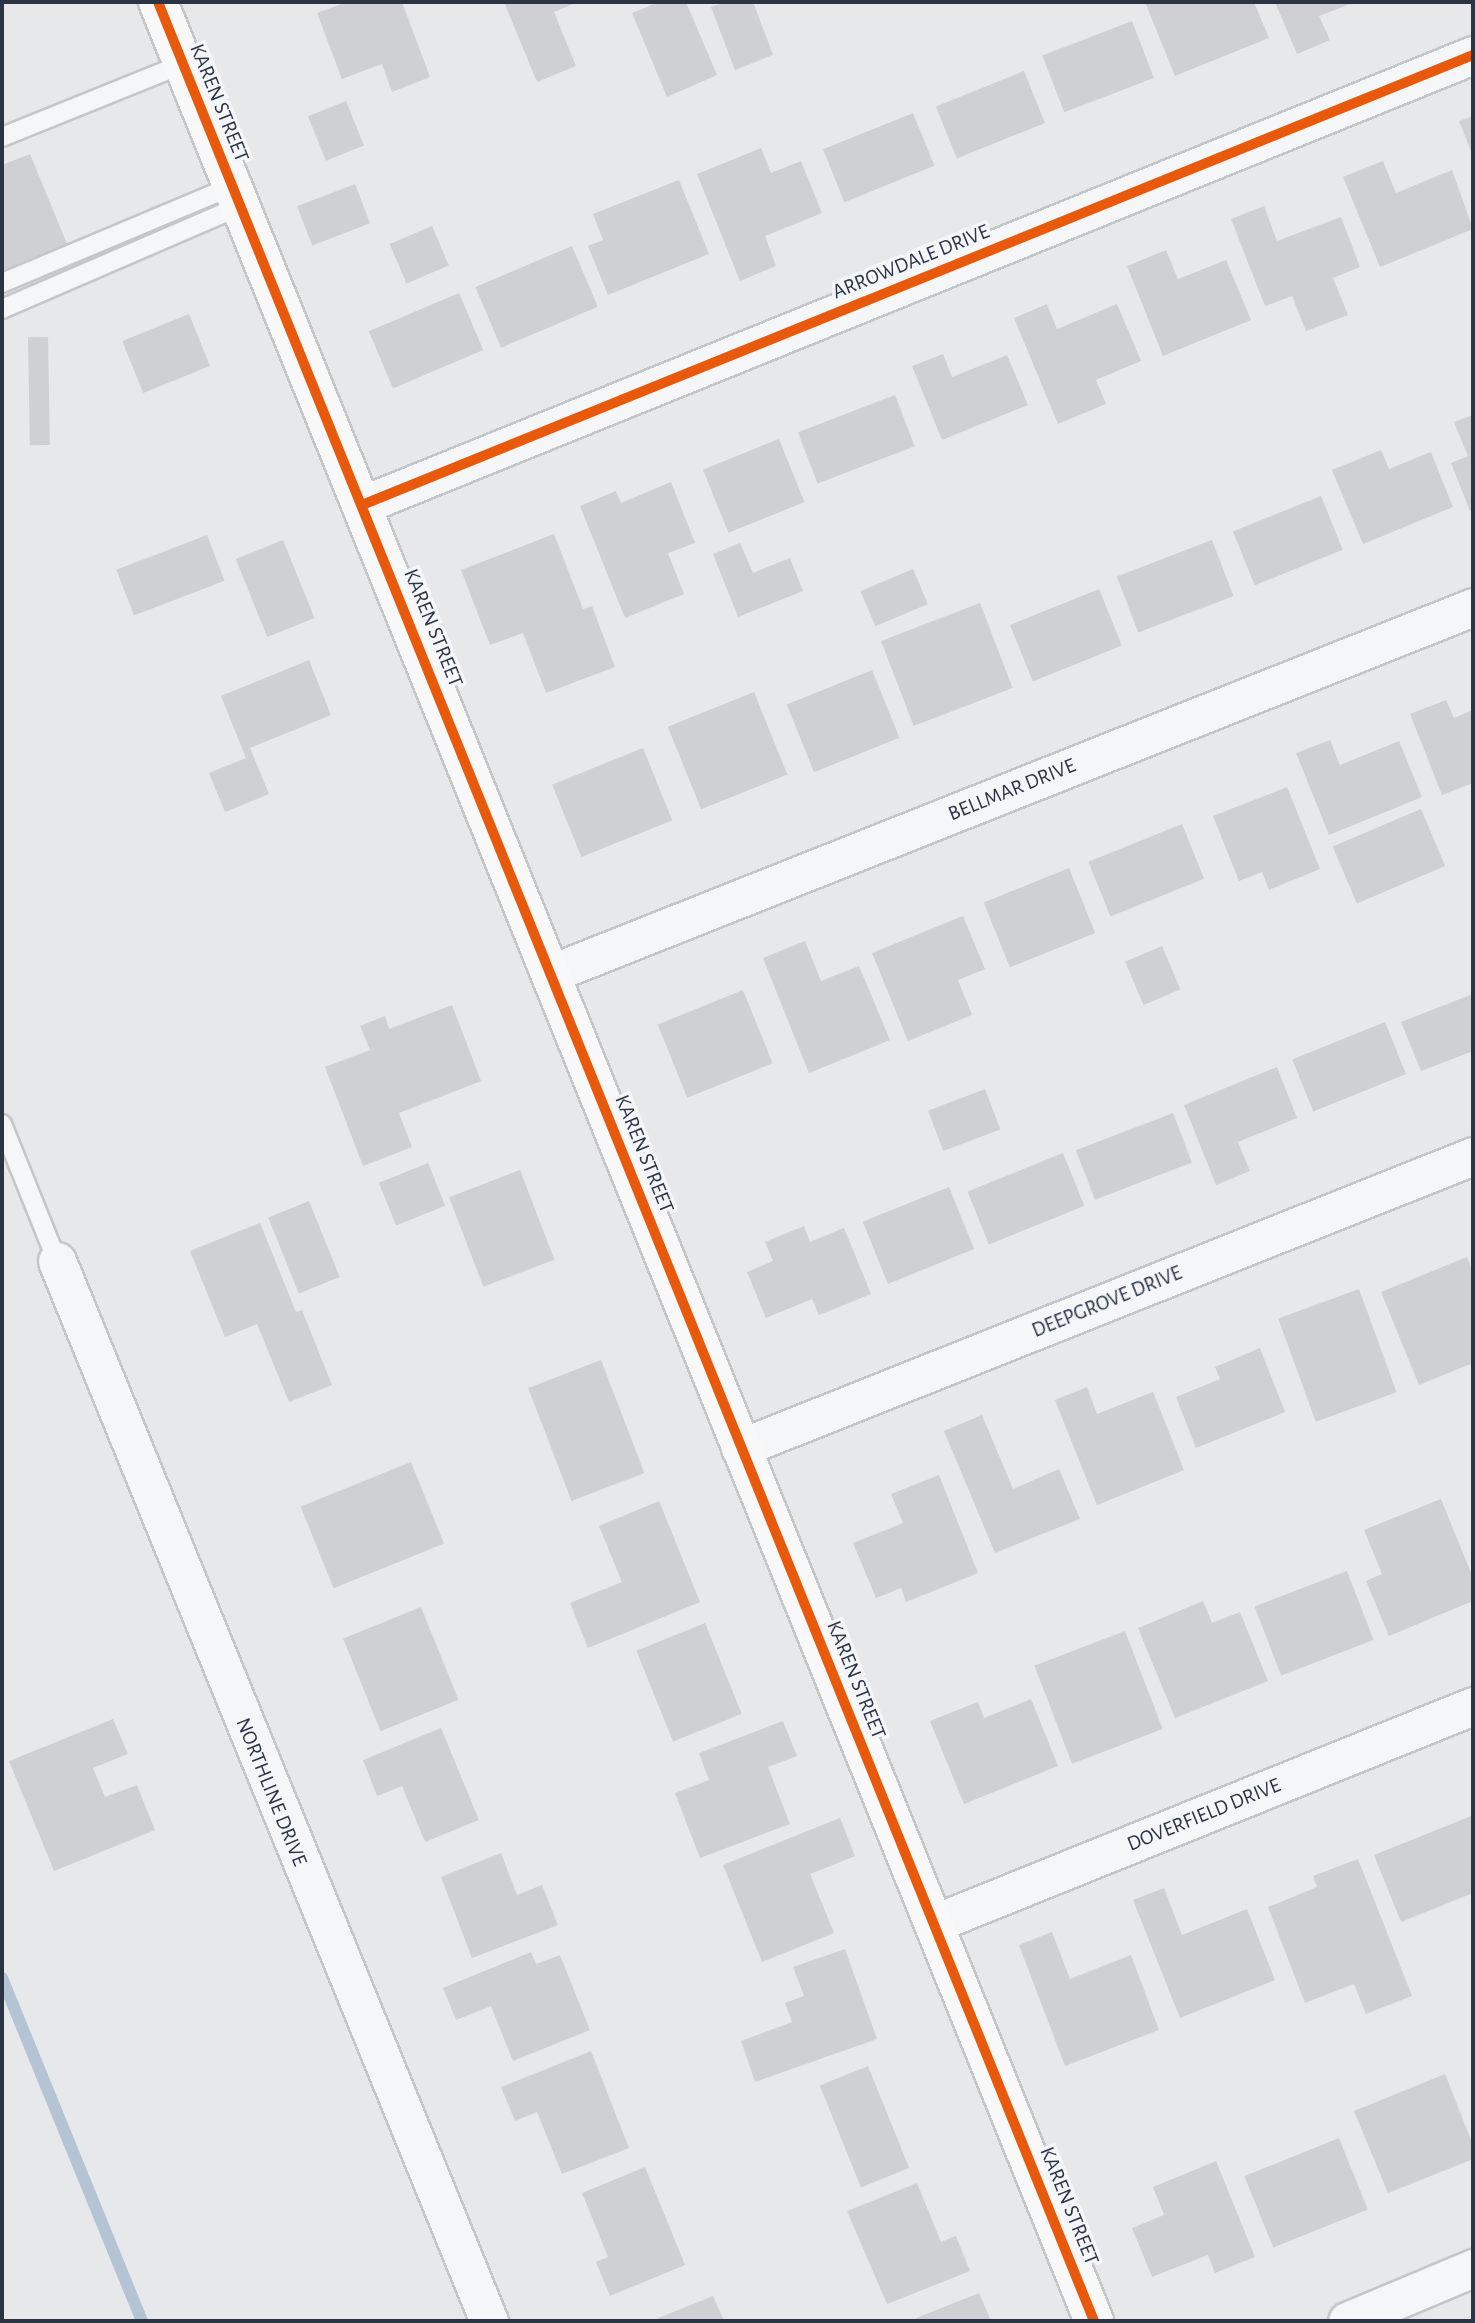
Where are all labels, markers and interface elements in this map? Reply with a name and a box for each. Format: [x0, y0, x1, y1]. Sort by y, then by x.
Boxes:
street label: KAREN STREET [184, 40, 254, 166]
street label: ARROWDALE DRIVE [829, 219, 993, 305]
street label: KAREN STREET [398, 565, 468, 691]
street label: BELLMAR DRIVE [945, 753, 1079, 827]
street label: KAREN STREET [609, 1091, 679, 1217]
street label: DEEPGROVE DRIVE [1028, 1260, 1186, 1344]
street label: KAREN STREET [821, 1617, 891, 1743]
street label: NORTHLINE DRIVE [230, 1714, 312, 1870]
street label: DOVERFIELD DRIVE [1124, 1773, 1284, 1857]
street label: KAREN STREET [1034, 2143, 1104, 2269]

